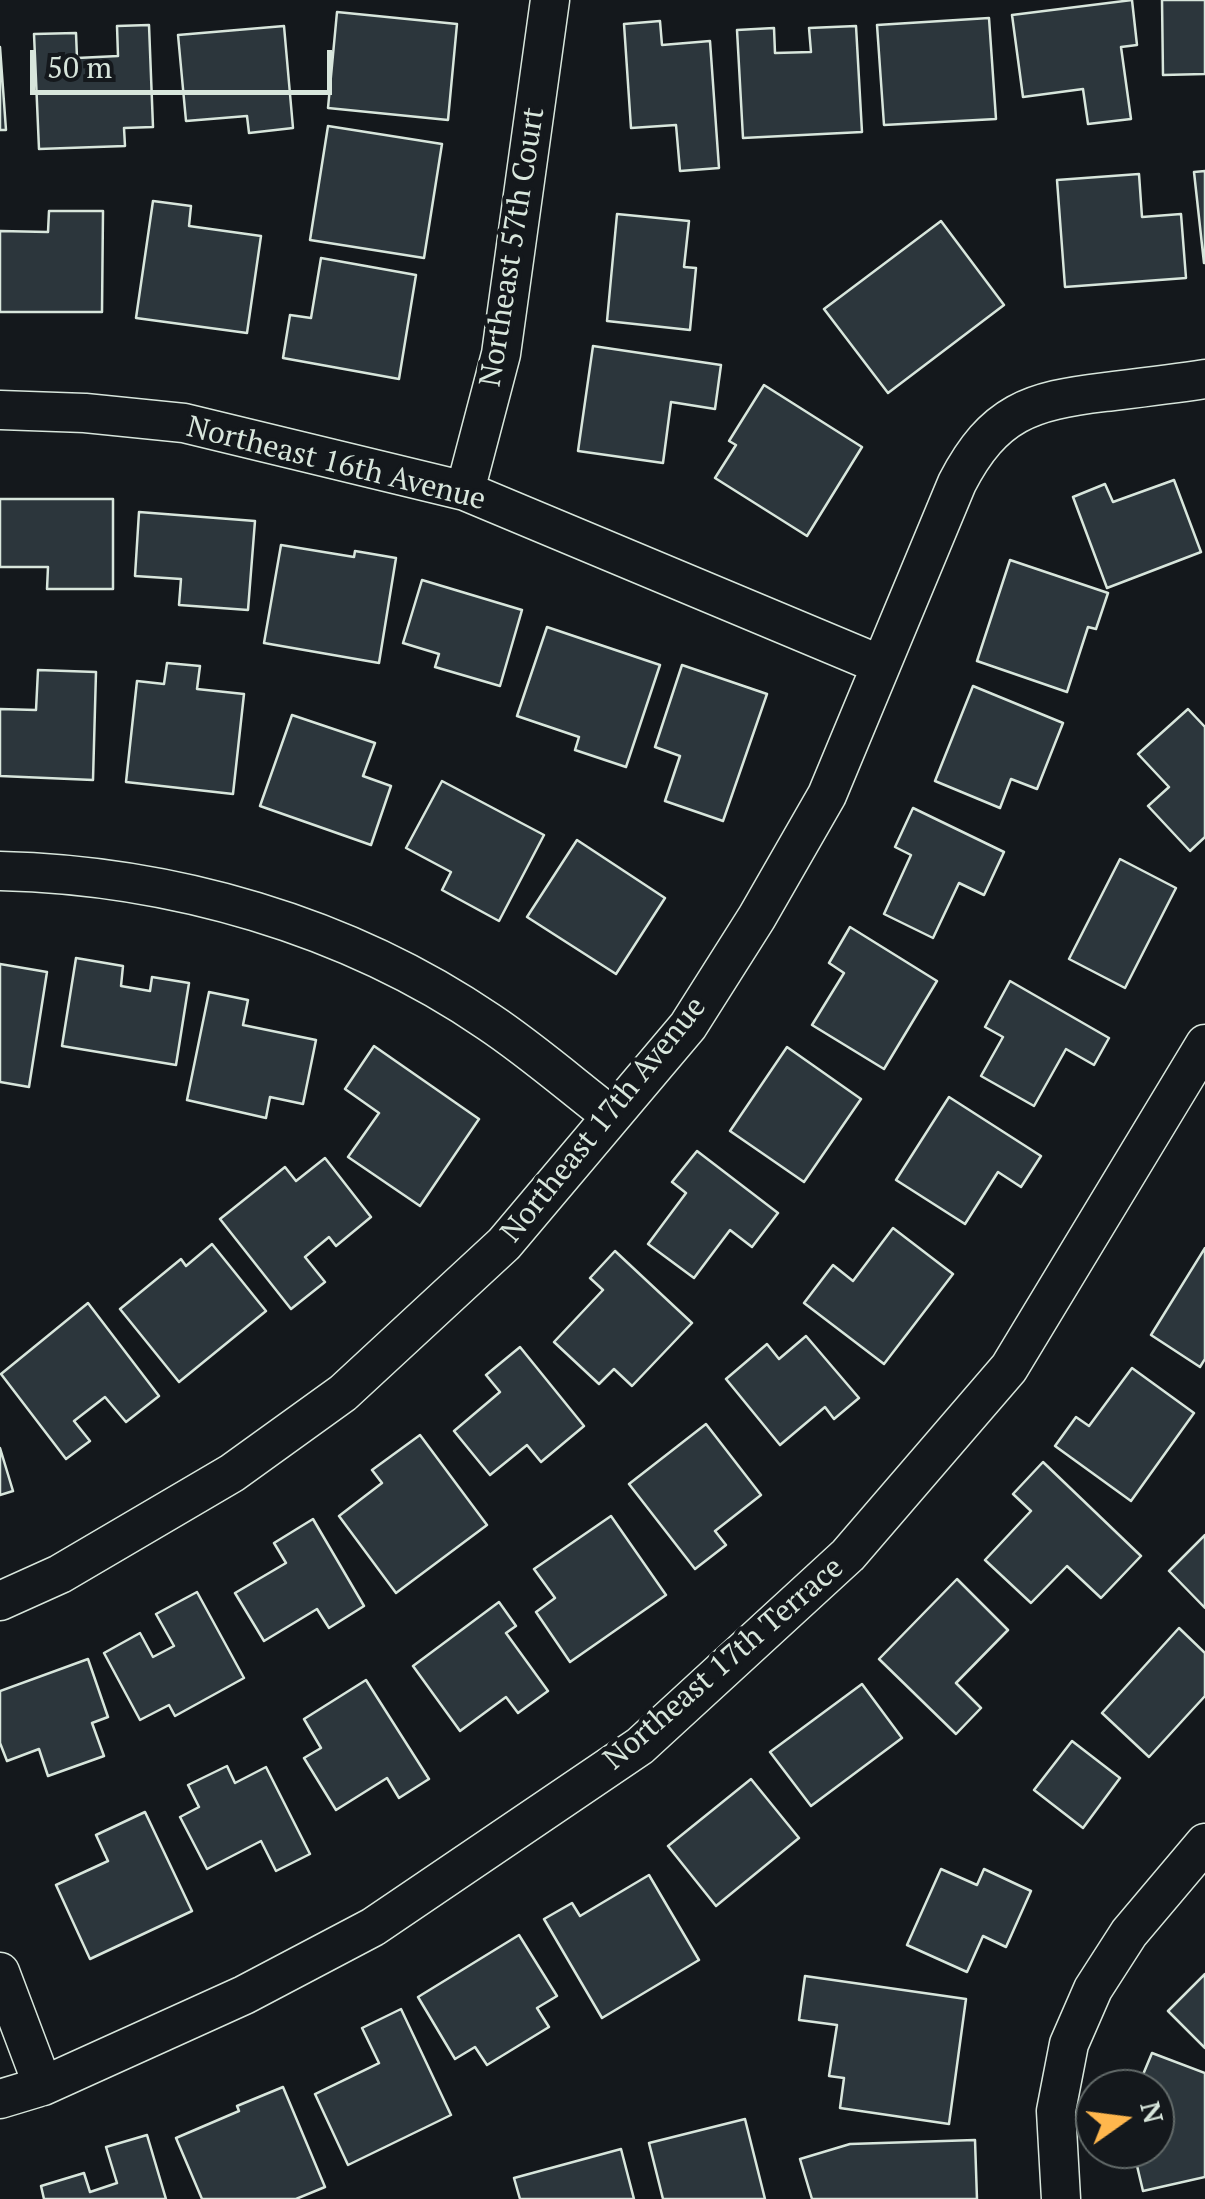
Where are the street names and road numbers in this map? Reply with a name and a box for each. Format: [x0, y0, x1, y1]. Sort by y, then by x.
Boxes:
street label: Northeast 57th Court [473, 105, 553, 389]
street label: Northeast 16th Avenue [183, 409, 489, 519]
street label: Northeast 17th Avenue [494, 990, 714, 1250]
street label: Northeast 17th Terrace [597, 1550, 851, 1778]

